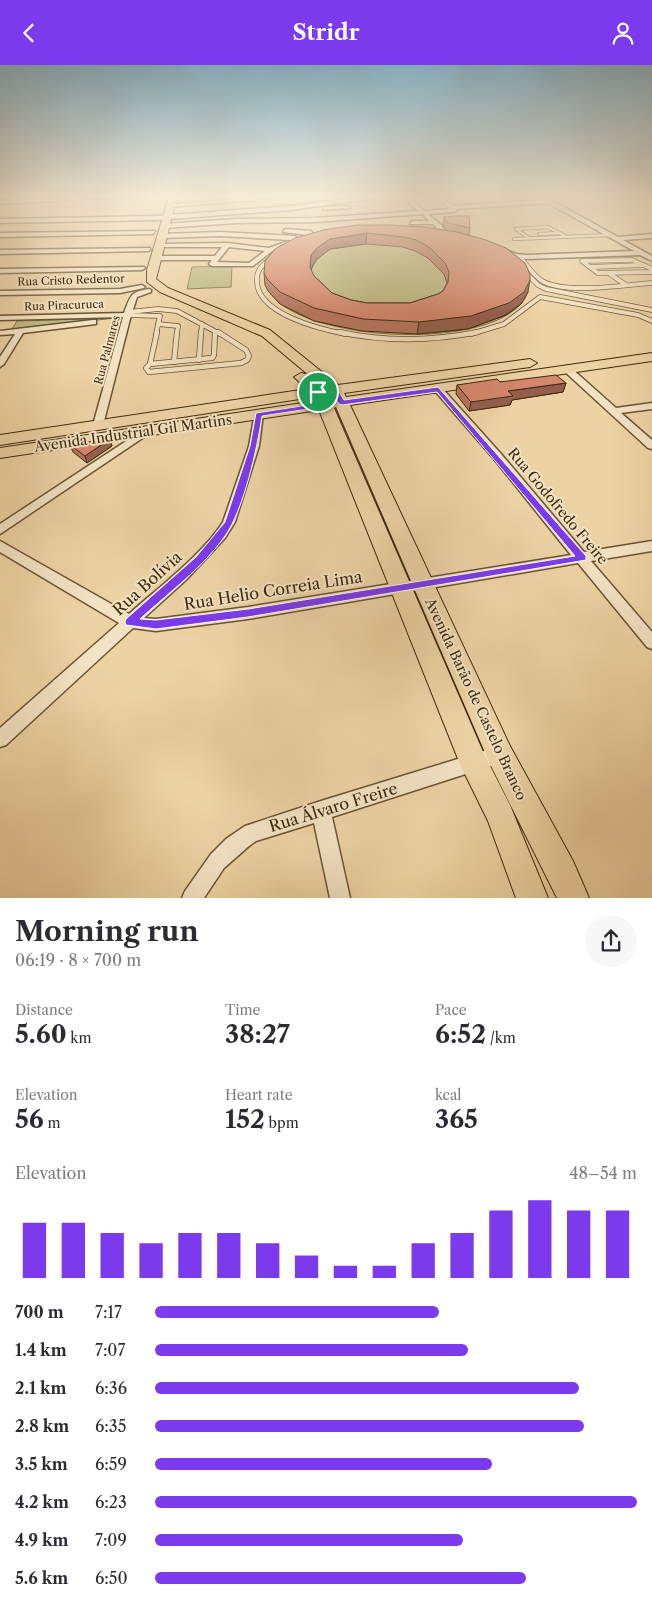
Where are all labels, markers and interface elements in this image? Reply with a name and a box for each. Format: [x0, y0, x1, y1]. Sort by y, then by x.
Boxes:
icon: back [15, 19, 43, 47]
text: Stridr [293, 19, 359, 46]
icon: person [609, 19, 637, 47]
street label: Rua Cristo Redentor [17, 271, 125, 289]
street label: Rua Piracuruca [24, 297, 104, 313]
street label: Rua Palmares [91, 314, 123, 386]
pin [297, 371, 339, 413]
icon: arrive [304, 378, 332, 406]
street label: Avenida Industrial Gil Martins [32, 410, 233, 456]
street label: Rua Godofredo Freire [504, 444, 612, 568]
street label: Rua Bolívia [108, 546, 186, 619]
street label: Rua Helio Correia Lima [182, 566, 364, 614]
street label: Avenida Barão de Castelo Branco [421, 594, 531, 803]
street label: Rua Álvaro Freire [266, 778, 400, 836]
text: Morning run [15, 914, 199, 948]
button: share [585, 915, 637, 967]
text: 06:19 · 8 × 700 m [15, 950, 141, 970]
text: Distance [15, 1001, 73, 1019]
text: Time [225, 1001, 260, 1019]
text: Pace [435, 1001, 467, 1019]
text: 5.60 [15, 1019, 67, 1050]
text: 38:27 [225, 1019, 290, 1050]
text: 6:52 [435, 1019, 486, 1050]
text: km [67, 1029, 91, 1047]
text: /km [486, 1029, 516, 1047]
text: Elevation [15, 1086, 78, 1104]
text: Heart rate [225, 1086, 292, 1104]
text: kcal [435, 1086, 461, 1104]
text: 56 [15, 1104, 44, 1135]
text: 152 [225, 1104, 265, 1135]
text: 365 [435, 1104, 478, 1135]
text: m [44, 1114, 61, 1132]
text: bpm [265, 1114, 299, 1132]
text: Elevation [15, 1163, 86, 1183]
text: 48–54 m [569, 1163, 637, 1183]
text: 700 m [15, 1302, 64, 1322]
text: 7:17 [95, 1302, 122, 1322]
text: 1.4 km [15, 1340, 67, 1360]
text: 7:07 [95, 1340, 125, 1360]
text: 2.1 km [15, 1378, 67, 1398]
text: 6:36 [95, 1378, 127, 1398]
text: 2.8 km [15, 1416, 69, 1436]
text: 6:35 [95, 1416, 126, 1436]
text: 3.5 km [15, 1454, 68, 1474]
text: 6:59 [95, 1454, 127, 1474]
text: 4.2 km [15, 1492, 69, 1512]
text: 6:23 [95, 1492, 127, 1512]
text: 4.9 km [15, 1530, 69, 1550]
text: 7:09 [95, 1530, 127, 1550]
text: 5.6 km [15, 1568, 68, 1588]
text: 6:50 [95, 1568, 128, 1588]

